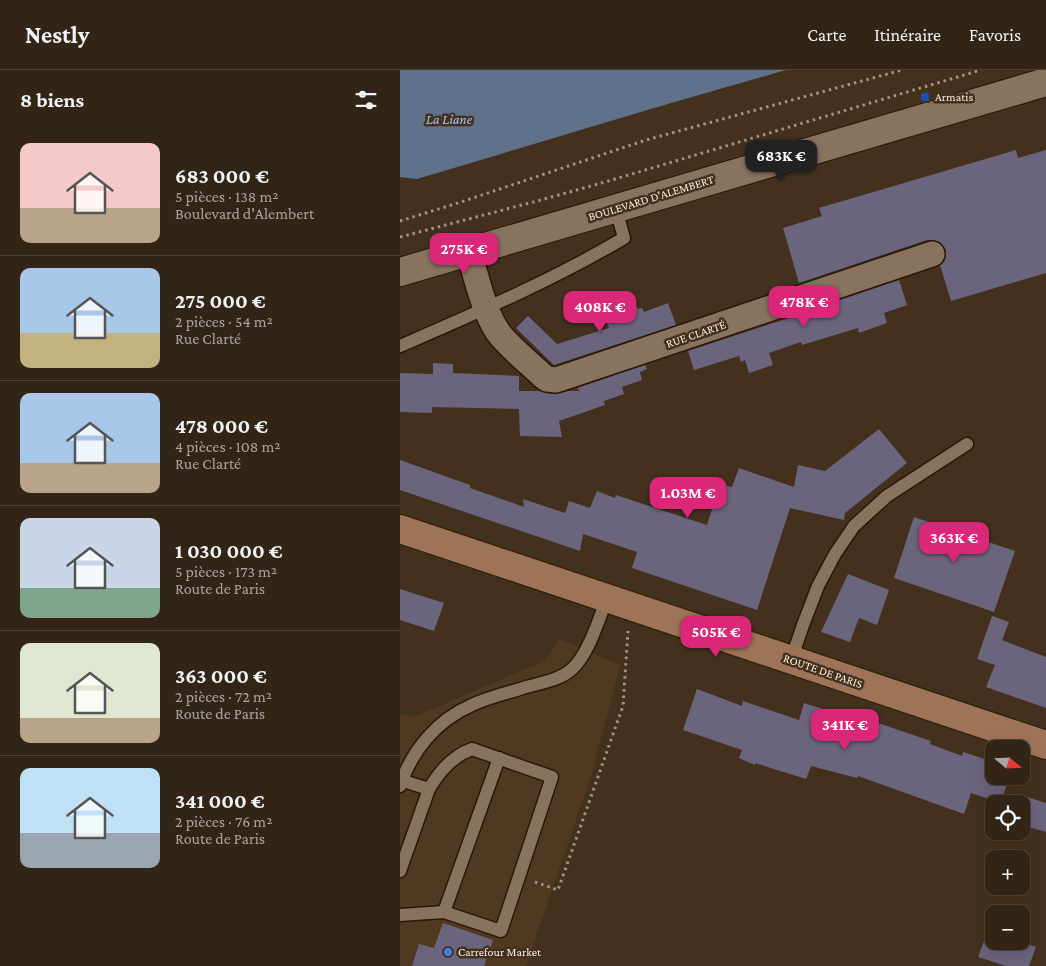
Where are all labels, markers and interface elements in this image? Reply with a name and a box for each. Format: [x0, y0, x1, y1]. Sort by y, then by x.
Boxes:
text: Nestly [25, 21, 89, 48]
text: Carte [807, 25, 846, 45]
text: Itinéraire [874, 25, 941, 45]
text: Favoris [969, 25, 1021, 45]
icon: filters [352, 86, 380, 114]
text: 8 biens [20, 88, 84, 112]
place label: Armatis [935, 90, 973, 104]
marker: Armatis [919, 91, 931, 103]
water label: La Liane [426, 111, 473, 127]
pin: 683K € [740, 140, 822, 182]
text: 683K € [756, 147, 806, 164]
icon: home [60, 163, 120, 223]
text: 683 000 € [175, 164, 269, 188]
street label: BOULEVARD D'ALEMBERT [586, 172, 716, 224]
text: 5 pièces · 138 m² [175, 188, 279, 205]
text: Boulevard d'Alembert [175, 205, 314, 222]
pin: 275K € [423, 232, 505, 275]
text: 275K € [441, 240, 487, 257]
pin: 478K € [763, 286, 845, 328]
icon: home [60, 288, 120, 348]
text: 275 000 € [175, 289, 266, 313]
pin: 408K € [559, 290, 641, 333]
text: 478K € [780, 293, 828, 310]
text: 408K € [574, 298, 626, 315]
text: 2 pièces · 54 m² [175, 313, 273, 330]
street label: RUE CLARTÉ [664, 317, 728, 351]
text: Rue Clarté [175, 330, 241, 347]
icon: home [60, 413, 120, 473]
text: 478 000 € [175, 414, 268, 438]
text: 4 pièces · 108 m² [175, 438, 281, 455]
text: Rue Clarté [175, 455, 241, 472]
pin: 1.03M € [642, 476, 734, 519]
text: 1.03M € [661, 484, 715, 501]
pin: 363K € [913, 522, 995, 564]
text: 363K € [930, 529, 978, 546]
icon: home [60, 538, 120, 598]
text: 1 030 000 € [175, 539, 283, 563]
text: 5 pièces · 173 m² [175, 563, 277, 580]
text: Route de Paris [175, 580, 265, 597]
pin: 505K € [675, 616, 757, 658]
text: 505K € [691, 623, 741, 640]
street label: ROUTE DE PARIS [782, 651, 865, 691]
icon: home [60, 663, 120, 723]
text: 363 000 € [175, 664, 267, 688]
text: 2 pièces · 72 m² [175, 688, 272, 705]
text: Route de Paris [175, 705, 265, 722]
pin: 341K € [804, 708, 886, 751]
text: 341K € [822, 716, 868, 733]
north arrow [985, 740, 1030, 785]
map controls [985, 740, 1030, 950]
icon: home [60, 788, 120, 848]
text: 341 000 € [175, 789, 265, 813]
button: locate [985, 795, 1030, 840]
text: 2 pièces · 76 m² [175, 813, 272, 830]
text: Route de Paris [175, 830, 265, 847]
button: + [985, 850, 1030, 895]
button: − [985, 905, 1030, 950]
place label: Carrefour Market [458, 945, 542, 959]
marker: Carrefour Market [442, 946, 454, 958]

